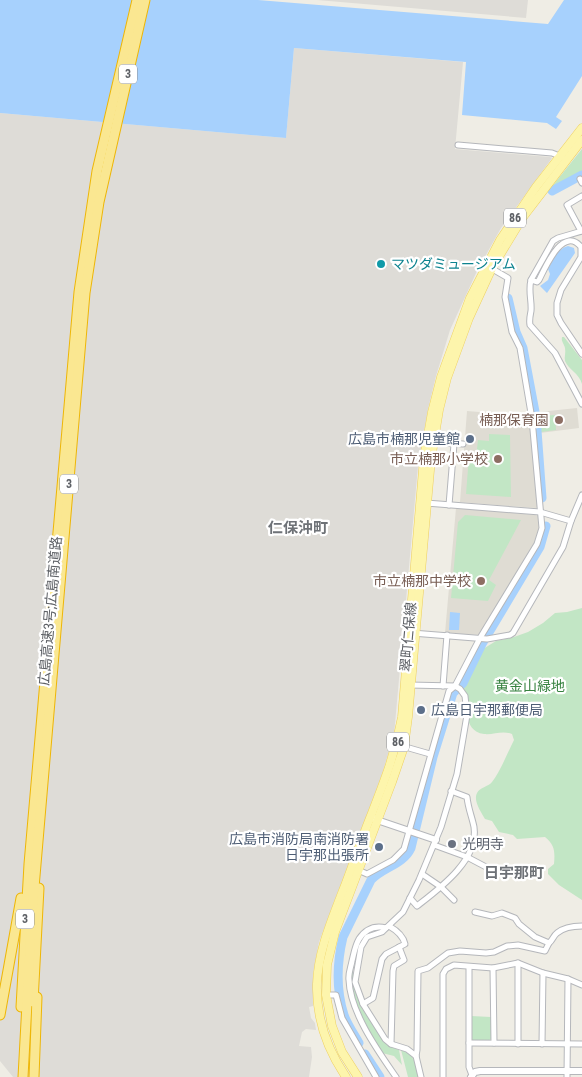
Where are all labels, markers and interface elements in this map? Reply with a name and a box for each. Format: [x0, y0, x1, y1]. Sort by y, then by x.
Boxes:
road number: 3 [119, 64, 137, 84]
road number: 86 [504, 208, 526, 228]
place label: マツダミュージアム [391, 256, 516, 272]
marker: マツダミュージアム [375, 258, 387, 270]
place label: 楠那保育園 [479, 412, 549, 428]
marker: 楠那保育園 [553, 414, 565, 426]
place label: 広島市楠那児童館 [348, 431, 460, 447]
marker: 広島市楠那児童館 [464, 433, 476, 445]
place label: 市立楠那小学校 [390, 451, 488, 467]
marker: 市立楠那小学校 [492, 453, 504, 465]
road number: 3 [60, 474, 78, 494]
district label: 仁保沖町 [268, 519, 328, 537]
street label: 広島高速3号;広島南道路 [36, 536, 64, 686]
place label: 市立楠那中学校 [373, 573, 471, 589]
marker: 市立楠那中学校 [475, 575, 487, 587]
street label: 翠町仁保線 [397, 601, 419, 673]
park label: 黄金山緑地 [495, 678, 565, 694]
place label: 広島日宇那郵便局 [431, 702, 543, 718]
marker: 広島日宇那郵便局 [415, 704, 427, 716]
road number: 86 [387, 732, 409, 752]
place label: 広島市消防局南消防署 日宇那出張所 [229, 831, 369, 863]
place label: 光明寺 [462, 836, 504, 852]
marker: 光明寺 [446, 838, 458, 850]
marker: 広島市消防局南消防署 日宇那出張所 [373, 841, 385, 853]
district label: 日宇那町 [484, 864, 544, 882]
road number: 3 [16, 910, 34, 929]

